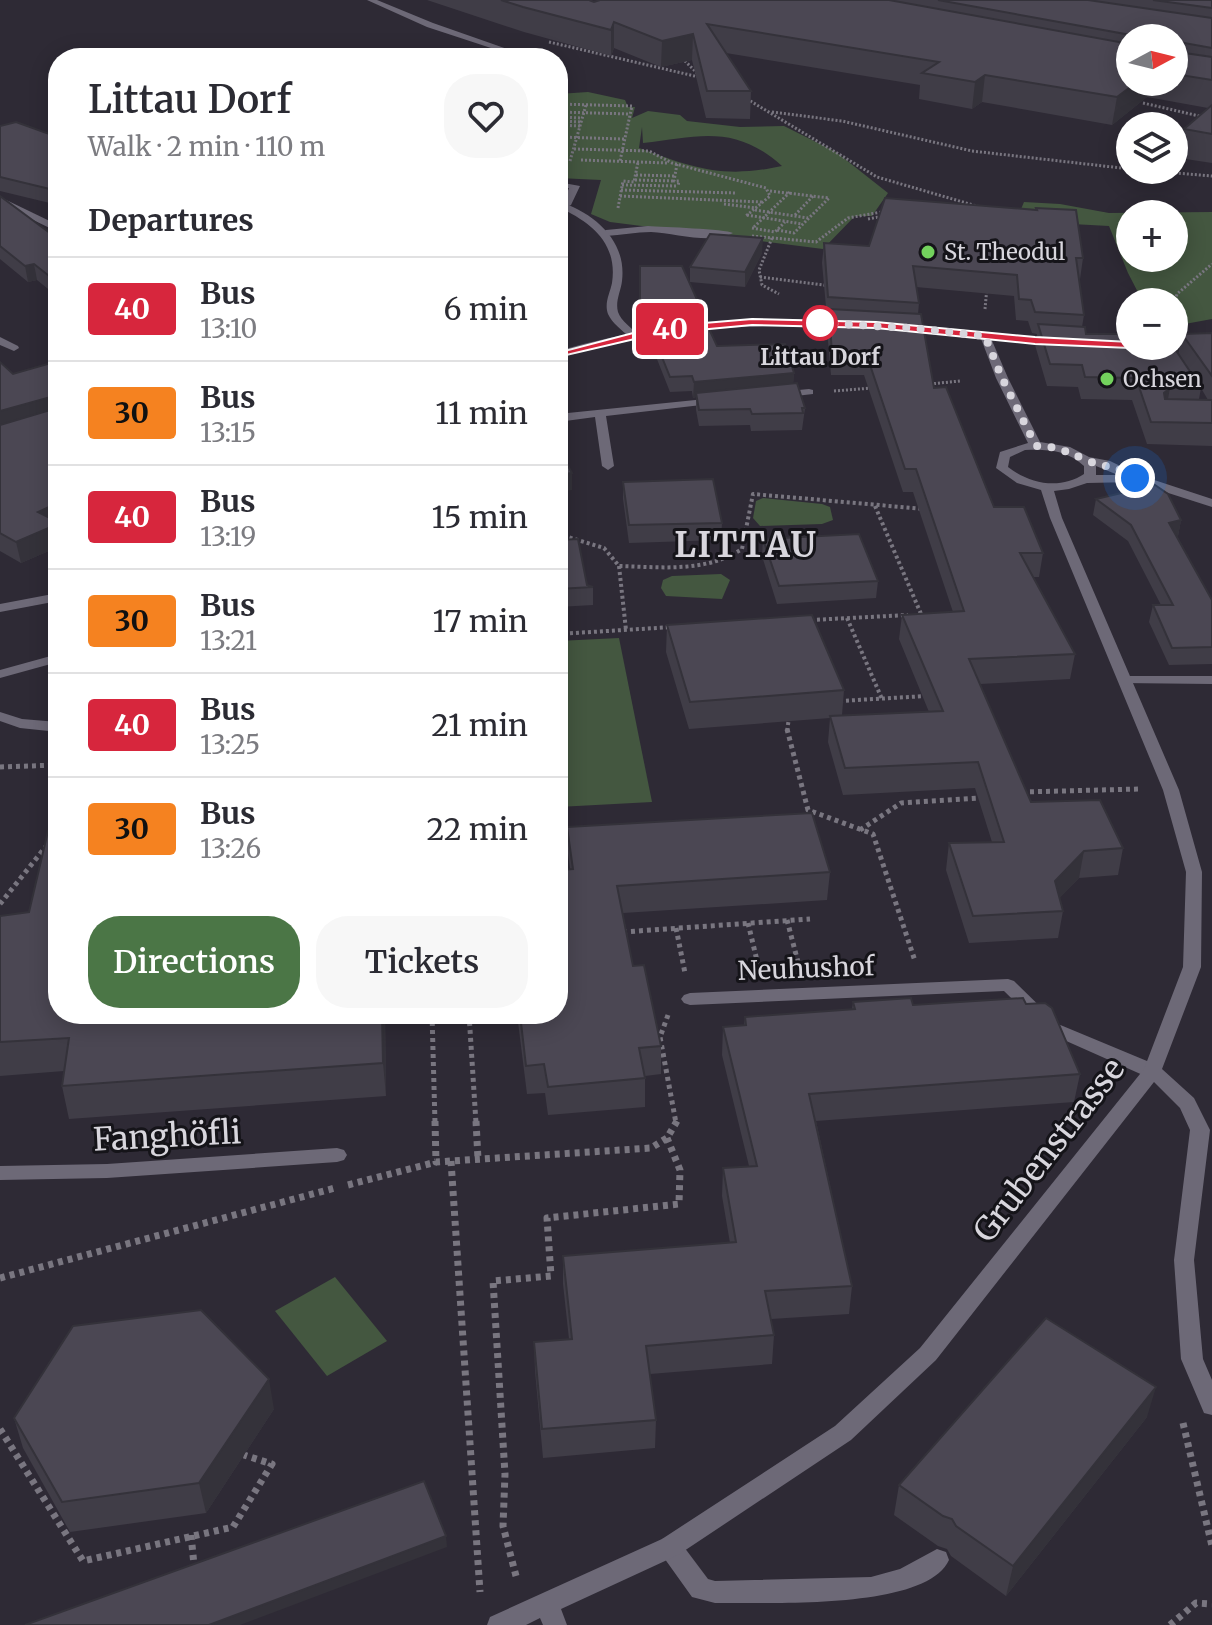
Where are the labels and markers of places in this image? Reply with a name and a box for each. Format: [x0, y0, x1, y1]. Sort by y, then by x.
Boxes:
place label: St. Theodul [944, 238, 1065, 266]
marker: St. Theodul [919, 243, 937, 261]
marker: Littau Dorf [803, 306, 837, 340]
place label: Littau Dorf [760, 343, 881, 371]
place label: Ochsen [1123, 365, 1202, 393]
marker: Ochsen [1098, 370, 1116, 388]

